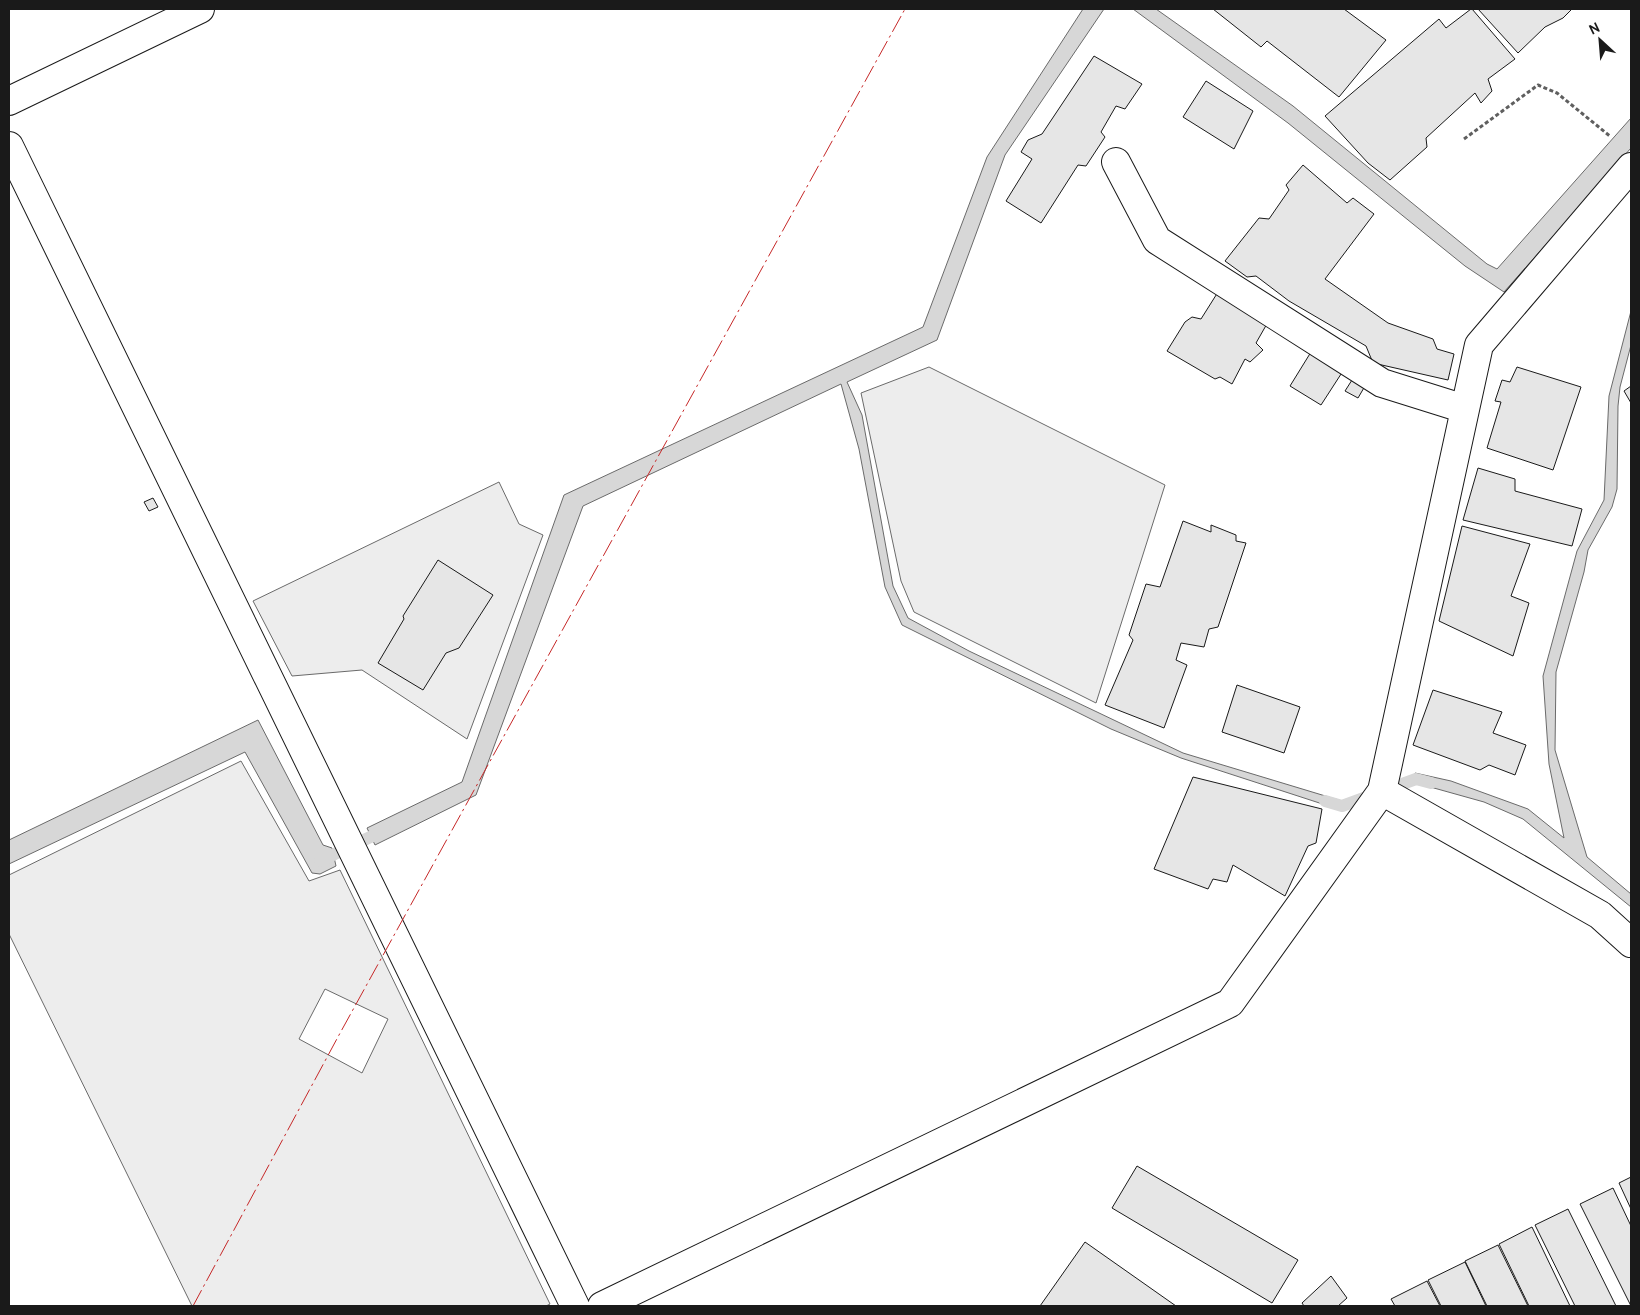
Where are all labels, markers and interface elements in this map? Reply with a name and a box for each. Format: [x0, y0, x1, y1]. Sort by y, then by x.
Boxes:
north arrow [1575, 15, 1625, 65]
text: N [1586, 18, 1603, 39]

